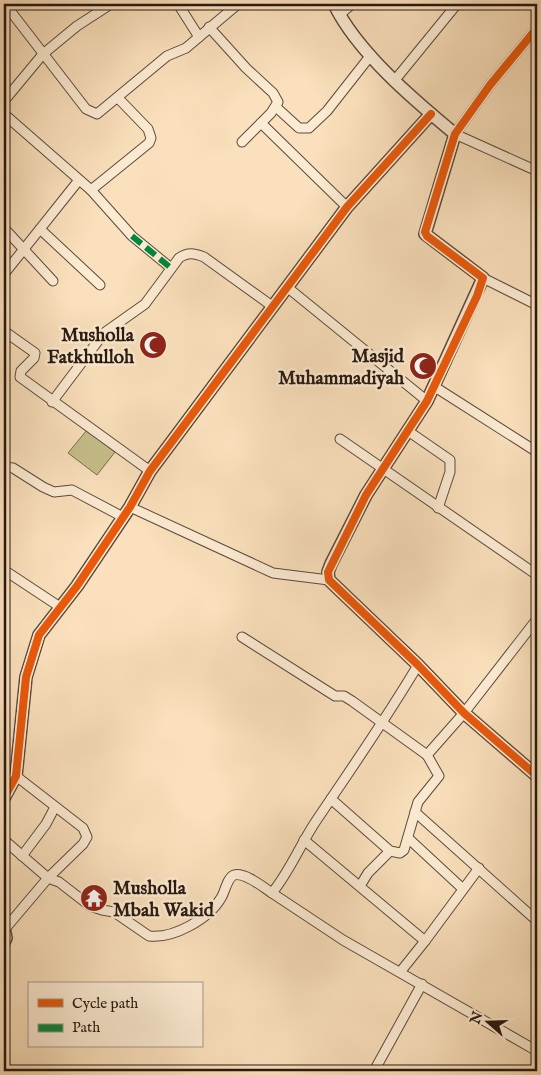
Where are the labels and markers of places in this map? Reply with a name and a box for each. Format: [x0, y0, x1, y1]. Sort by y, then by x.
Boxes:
place label: Musholla Fatkhulloh [47, 324, 135, 370]
mosque icon: Musholla Fatkhulloh [138, 330, 168, 360]
place label: Masjid Muhammadiyah [278, 345, 405, 391]
mosque icon: Masjid Muhammadiyah [408, 351, 438, 381]
place label: Musholla Mbah Wakid [113, 877, 215, 923]
temple icon: Musholla Mbah Wakid [79, 883, 109, 913]

